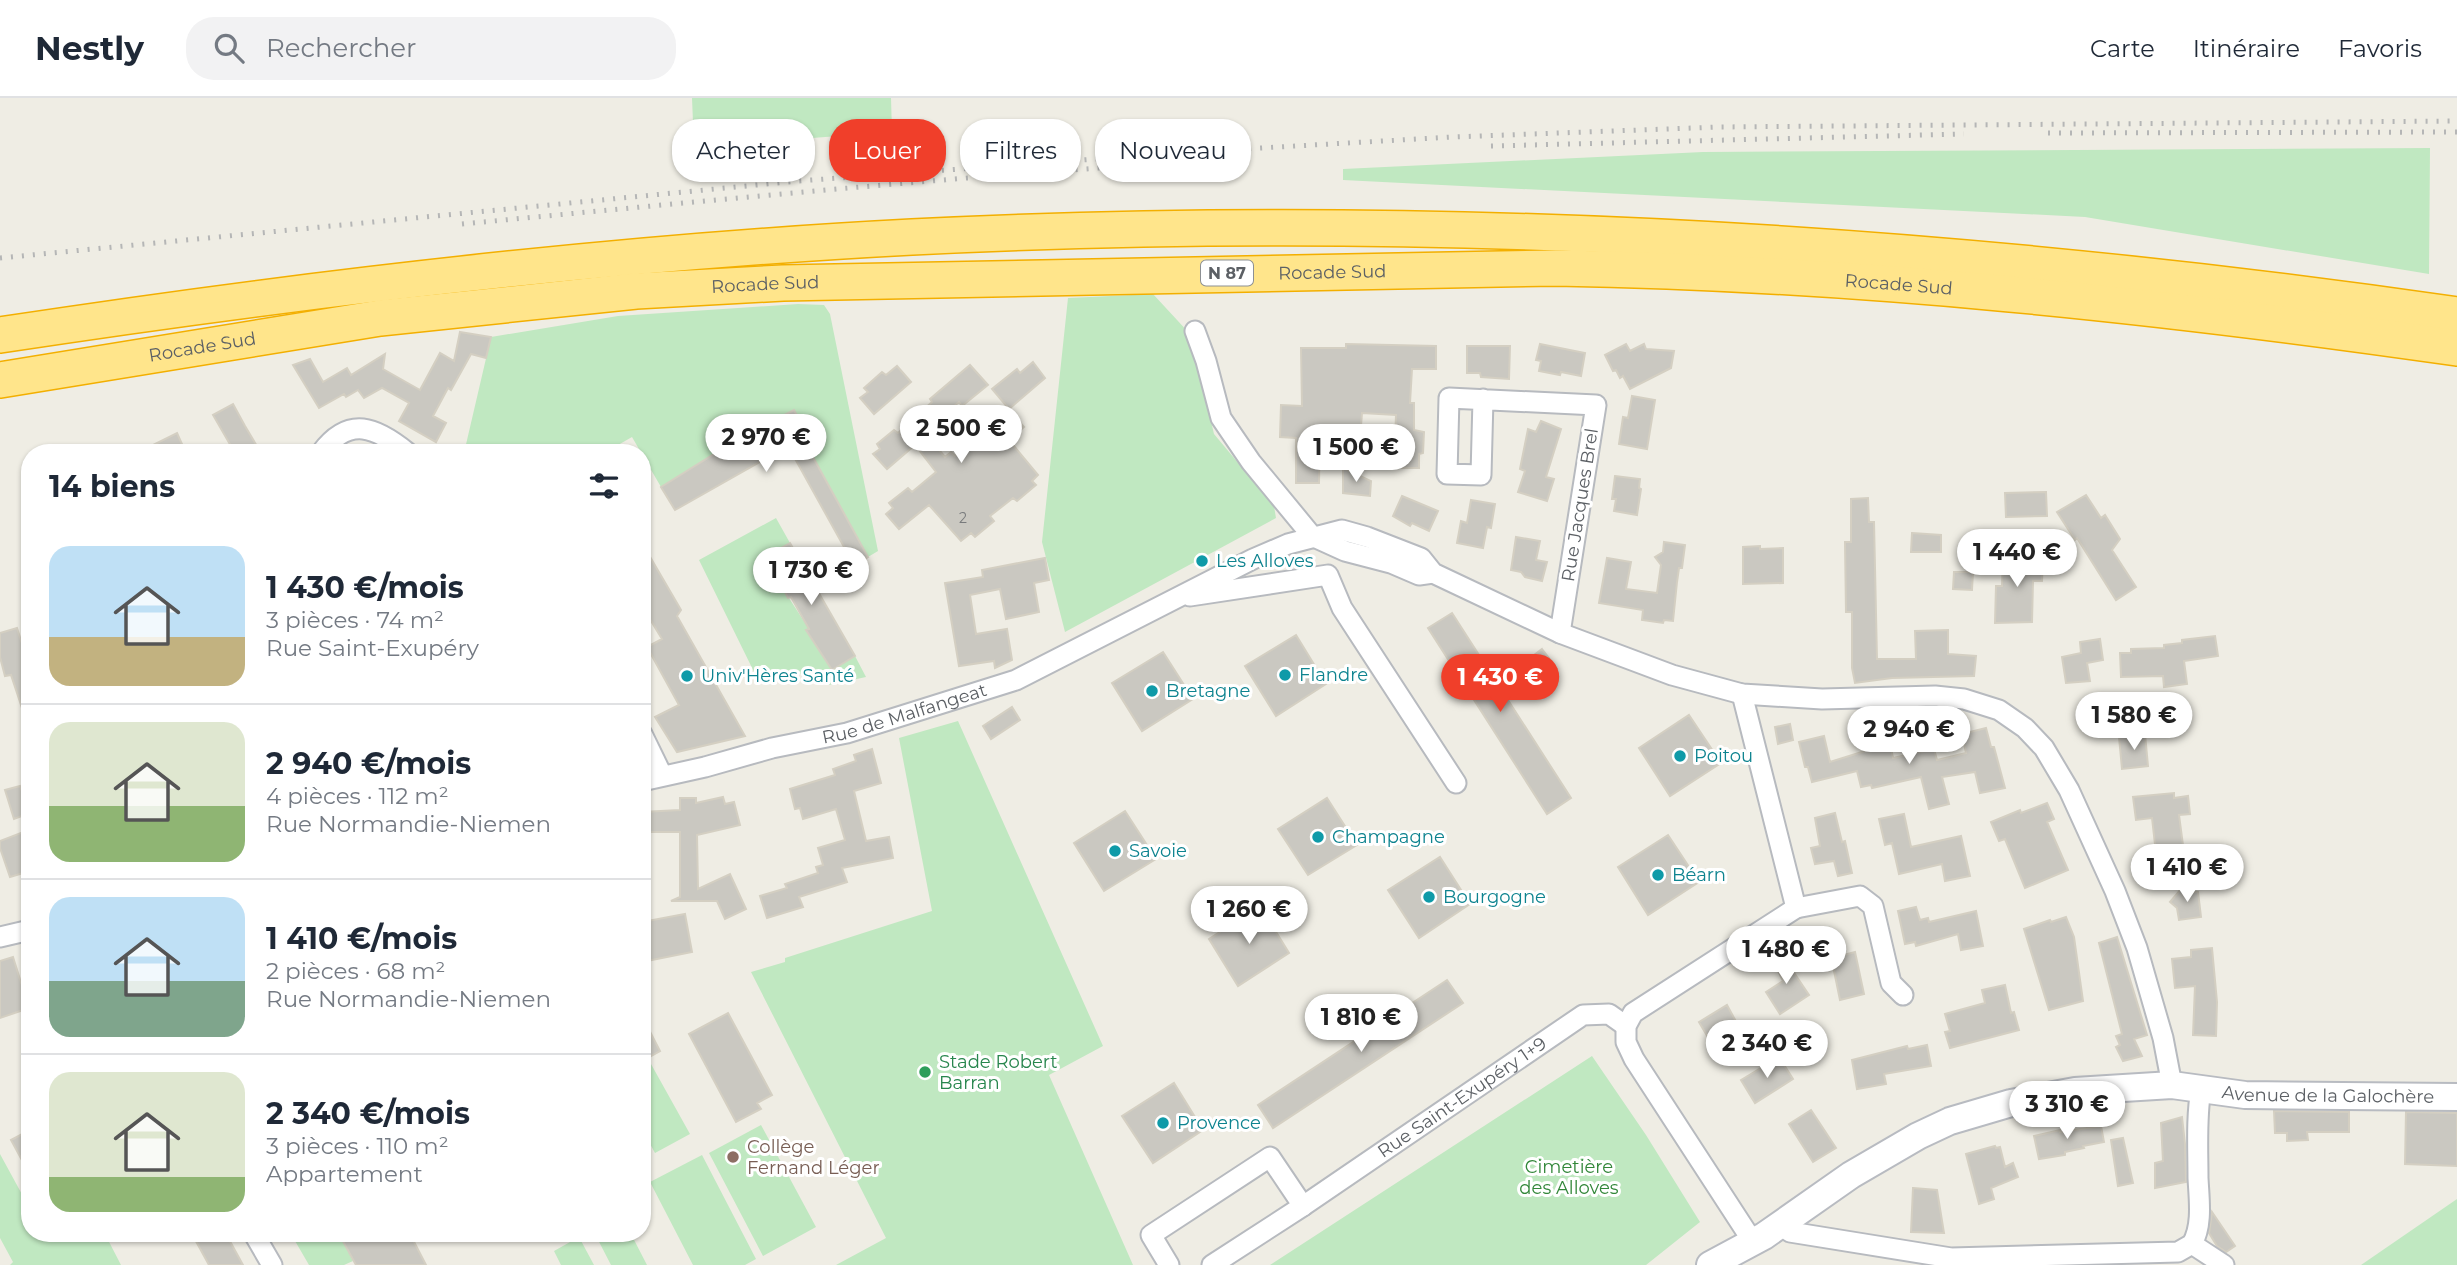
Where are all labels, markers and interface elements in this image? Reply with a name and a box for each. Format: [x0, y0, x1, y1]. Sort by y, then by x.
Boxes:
search box [186, 17, 676, 80]
text: Nestly [35, 28, 144, 68]
icon: search [210, 29, 248, 67]
text: Rechercher [266, 32, 417, 64]
text: Carte [2090, 34, 2155, 63]
text: Itinéraire [2193, 34, 2300, 63]
text: Favoris [2338, 34, 2422, 63]
chip: Acheter [672, 119, 815, 182]
chip: Louer [829, 119, 946, 182]
chip: Filtres [960, 119, 1081, 182]
chip: Nouveau [1095, 119, 1251, 182]
road number: N 87 [1201, 260, 1253, 286]
street label: Rocade Sud [1278, 260, 1387, 284]
street label: Rocade Sud [1844, 270, 1954, 300]
street label: Rocade Sud [711, 271, 820, 298]
street label: Rocade Sud [147, 327, 258, 367]
pin: 2 500 € [896, 406, 1026, 465]
pin: 2 970 € [701, 414, 831, 474]
text: 2 500 € [916, 414, 1006, 442]
text: 2 970 € [721, 423, 811, 451]
pin: 1 500 € [1291, 424, 1421, 484]
street label: Rue Jacques Brel [1557, 427, 1603, 583]
text: 1 500 € [1313, 433, 1399, 461]
icon: filters [585, 467, 623, 505]
text: 14 biens [49, 468, 175, 505]
house number: 2 [959, 509, 967, 527]
pin: 1 440 € [1952, 530, 2082, 589]
text: 1 440 € [1973, 538, 2061, 566]
pin: 1 730 € [746, 547, 876, 607]
place label: Les Alloves [1216, 550, 1314, 572]
marker: Les Alloves [1194, 553, 1210, 569]
text: 1 730 € [769, 556, 853, 584]
text: 1 430 €/mois [266, 569, 464, 606]
icon: home [105, 574, 189, 658]
text: 3 pièces · 74 m² [266, 606, 444, 634]
text: Rue Saint-Exupéry [266, 634, 479, 662]
pin: 1 430 € [1435, 654, 1565, 714]
text: 1 430 € [1457, 663, 1543, 691]
place label: Flandre [1299, 664, 1368, 686]
place label: Univ'Hères Santé [701, 665, 854, 687]
marker: Flandre [1277, 667, 1293, 683]
marker: Univ'Hères Santé [679, 668, 695, 684]
street label: Rue de Malfangeat [820, 679, 989, 749]
place label: Bretagne [1166, 680, 1250, 702]
marker: Bretagne [1144, 683, 1160, 699]
pin: 1 580 € [2069, 692, 2199, 752]
text: 1 580 € [2091, 701, 2177, 729]
pin: 2 940 € [1844, 706, 1974, 766]
text: 2 940 € [1863, 715, 1955, 743]
text: 2 940 €/mois [266, 745, 471, 782]
place label: Poitou [1694, 745, 1753, 767]
marker: Poitou [1672, 748, 1688, 764]
icon: home [105, 750, 189, 834]
text: 4 pièces · 112 m² [266, 782, 449, 810]
text: Rue Normandie-Niemen [266, 810, 551, 838]
place label: Champagne [1332, 826, 1445, 848]
marker: Champagne [1310, 829, 1326, 845]
place label: Savoie [1129, 840, 1187, 862]
marker: Savoie [1107, 843, 1123, 859]
pin: 1 410 € [2122, 844, 2252, 904]
text: 1 410 € [2147, 853, 2227, 881]
place label: Béarn [1672, 864, 1726, 886]
marker: Béarn [1650, 867, 1666, 883]
pin: 1 260 € [1184, 886, 1314, 946]
place label: Bourgogne [1443, 886, 1546, 908]
marker: Bourgogne [1421, 889, 1437, 905]
text: 1 260 € [1207, 895, 1291, 923]
text: 1 410 €/mois [266, 920, 457, 957]
icon: home [105, 925, 189, 1009]
pin: 1 480 € [1721, 926, 1851, 986]
text: 1 480 € [1742, 935, 1830, 963]
text: 2 pièces · 68 m² [266, 957, 445, 985]
text: Rue Normandie-Niemen [266, 985, 551, 1013]
pin: 1 810 € [1296, 995, 1426, 1054]
text: 1 810 € [1321, 1003, 1401, 1031]
pin: 2 340 € [1702, 1020, 1832, 1080]
text: 2 340 € [1722, 1029, 1812, 1057]
street label: Rue Saint-Exupéry 1+9 [1374, 1032, 1551, 1163]
place label: Stade Robert Barran [939, 1051, 1058, 1094]
marker: Stade Robert Barran [917, 1064, 933, 1080]
street label: Avenue de la Galochère [2221, 1081, 2434, 1108]
pin: 3 310 € [2002, 1082, 2132, 1141]
text: 3 310 € [2025, 1090, 2109, 1118]
text: 2 340 €/mois [266, 1095, 470, 1132]
icon: home [105, 1100, 189, 1184]
place label: Provence [1177, 1112, 1261, 1134]
marker: Provence [1155, 1115, 1171, 1131]
text: 3 pièces · 110 m² [266, 1132, 449, 1160]
place label: Collège Fernand Léger [747, 1136, 880, 1179]
marker: Collège Fernand Léger [725, 1149, 741, 1165]
park label: Cimetière des Alloves [1519, 1156, 1619, 1199]
text: Appartement [266, 1160, 423, 1188]

